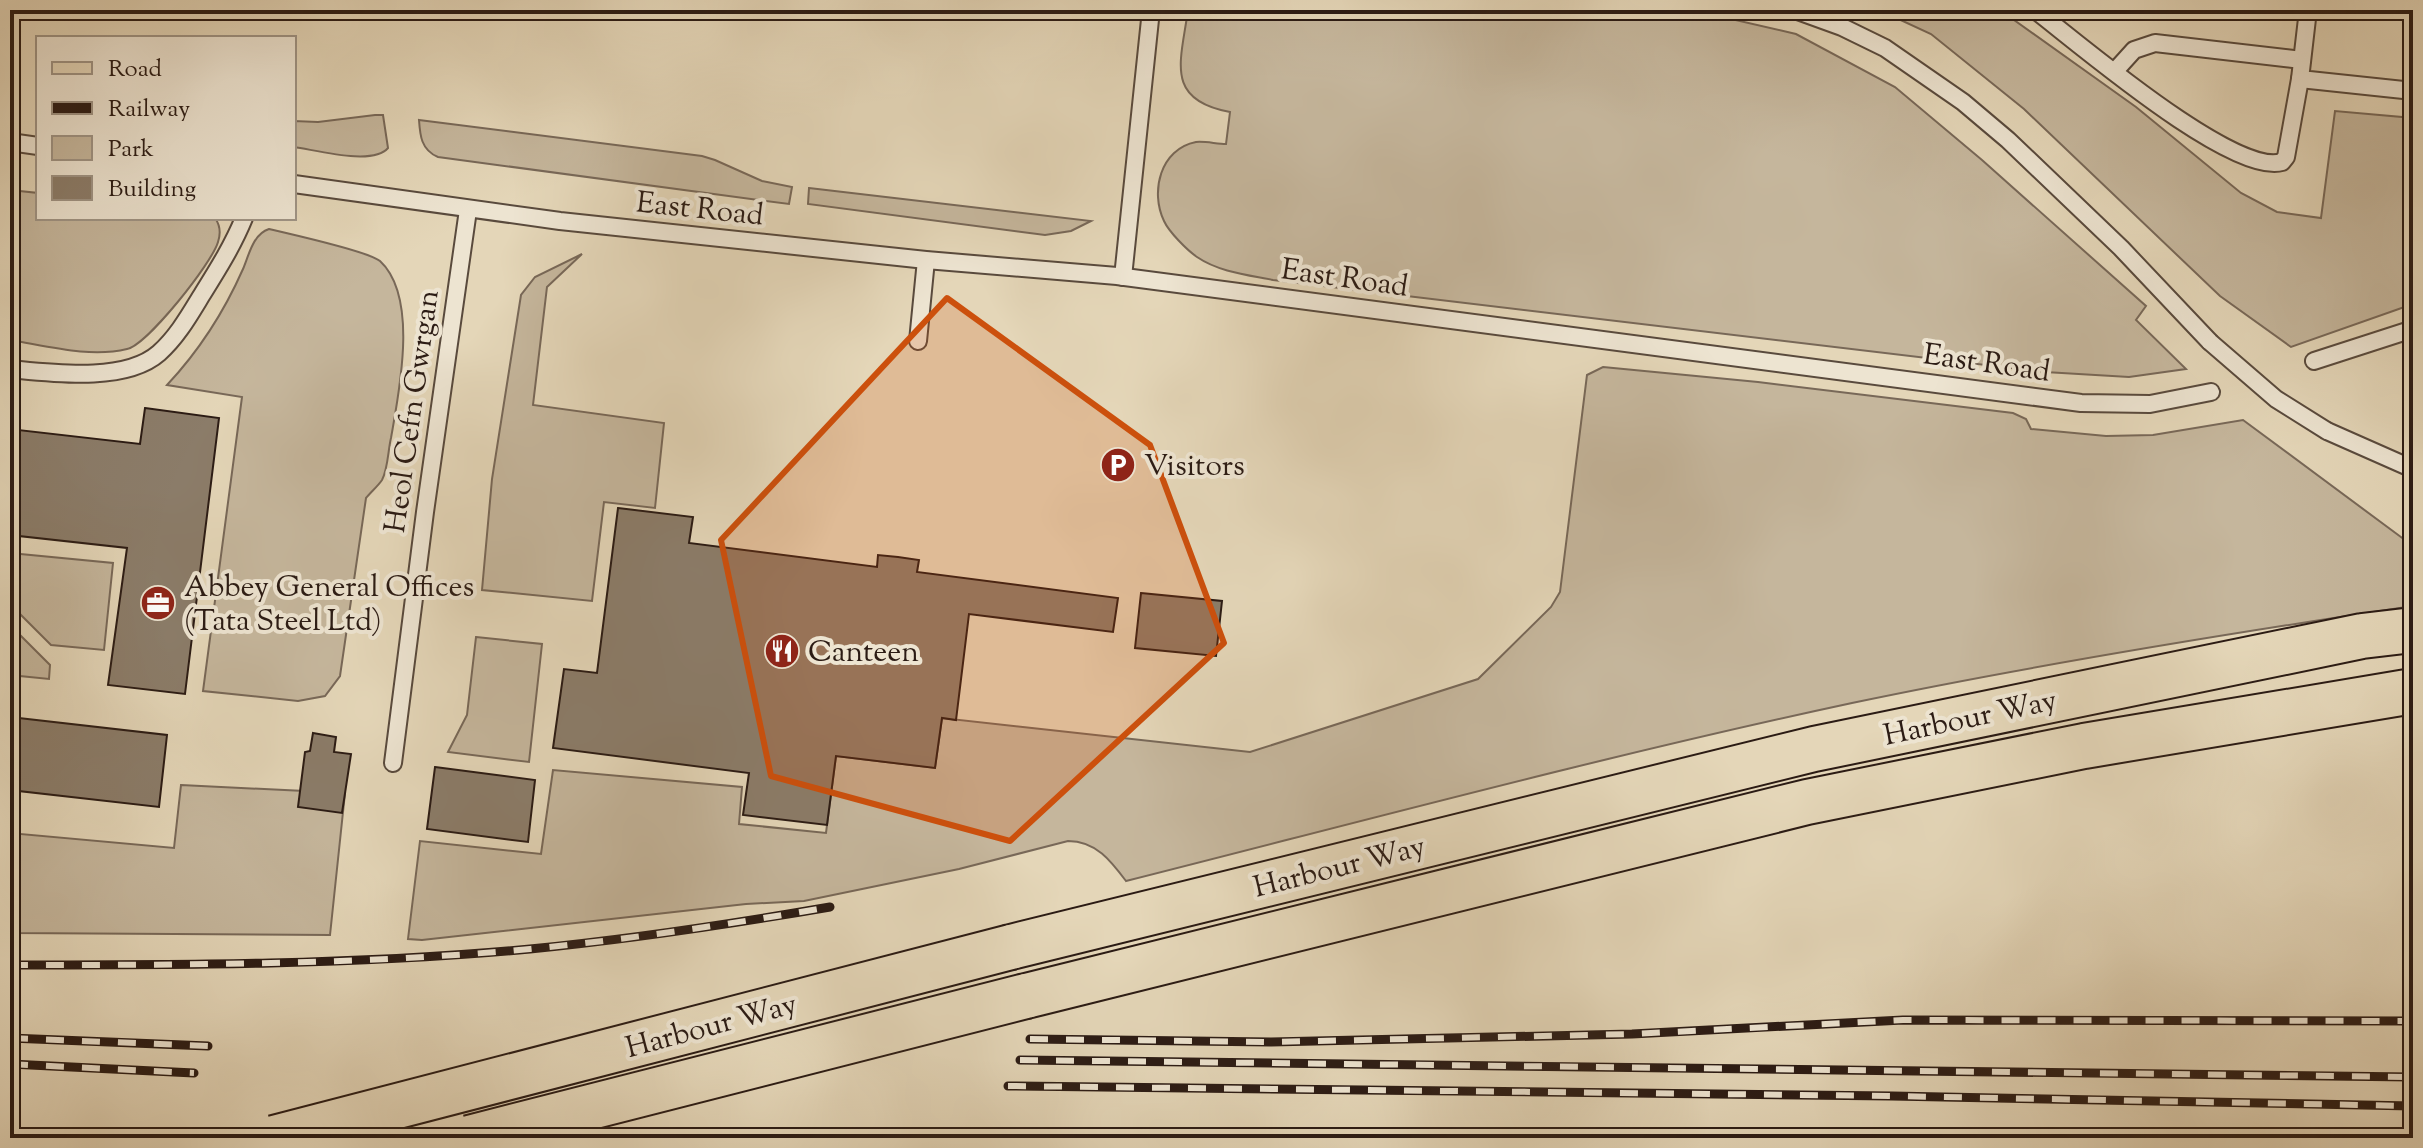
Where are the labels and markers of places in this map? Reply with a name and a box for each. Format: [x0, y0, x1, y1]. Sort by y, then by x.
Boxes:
parking icon: Visitors [1099, 446, 1137, 484]
place label: Visitors [1144, 446, 1245, 489]
place label: Abbey General Offices (Tata Steel Ltd) [184, 567, 474, 644]
office icon: Abbey General Offices (Tata Steel Ltd) [139, 584, 177, 622]
restaurant icon: Canteen [763, 632, 801, 670]
place label: Canteen [808, 632, 919, 675]

